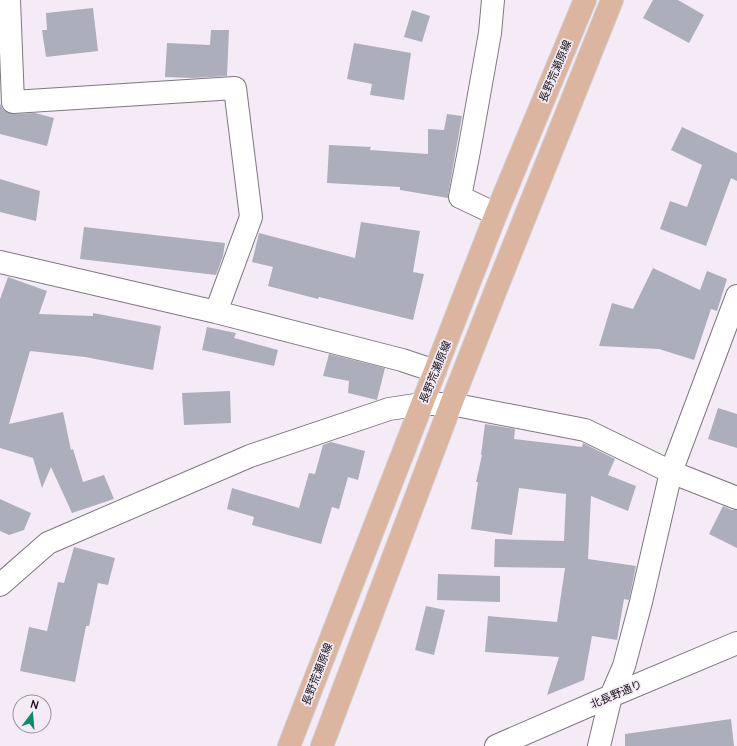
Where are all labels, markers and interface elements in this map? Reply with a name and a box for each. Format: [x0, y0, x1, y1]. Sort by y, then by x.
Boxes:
street label: 長野荒瀬原線 [535, 37, 574, 104]
street label: 長野荒瀬原線 [415, 338, 454, 405]
street label: 長野荒瀬原線 [298, 640, 335, 707]
street label: 北長野通り [588, 676, 644, 711]
north arrow [12, 694, 52, 734]
text: N [29, 696, 41, 712]

